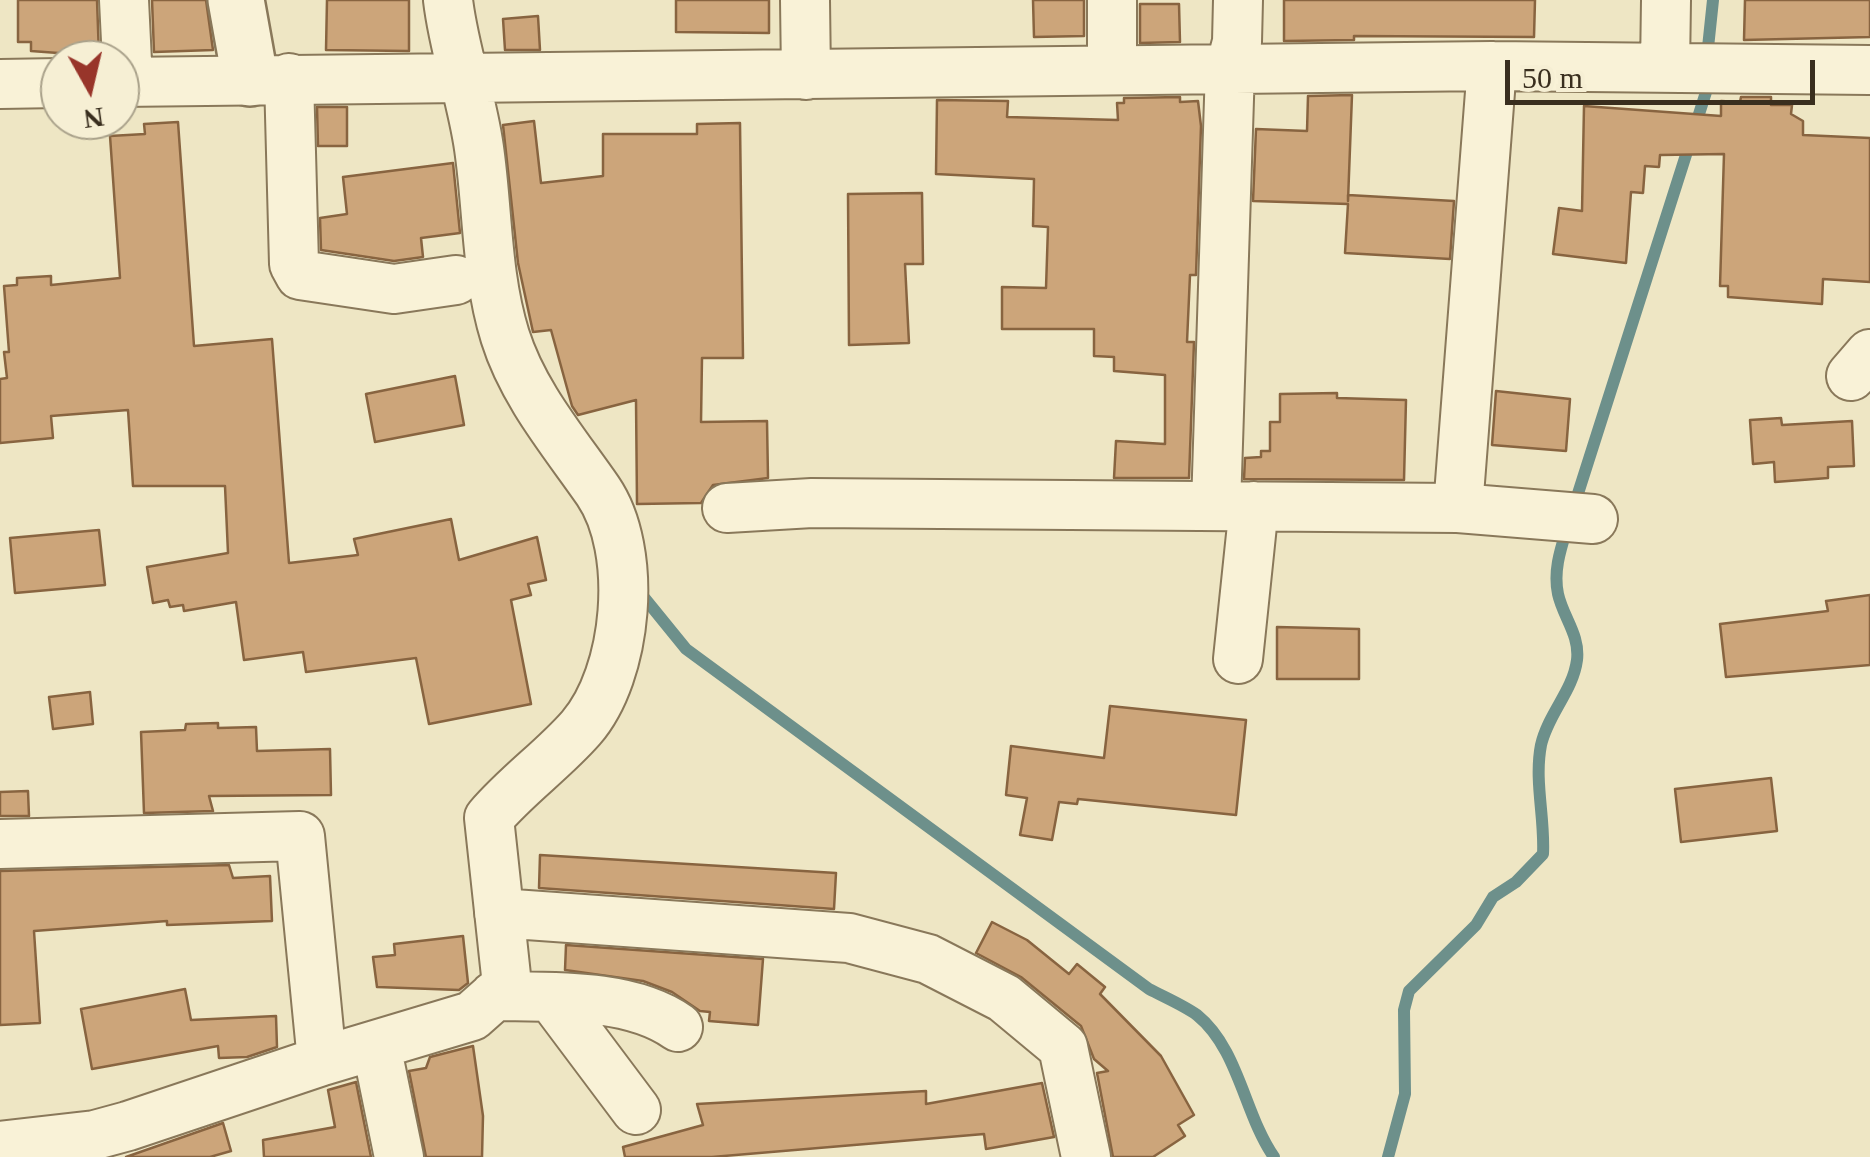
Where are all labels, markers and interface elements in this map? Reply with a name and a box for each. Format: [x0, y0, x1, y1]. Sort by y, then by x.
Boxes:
north arrow [40, 40, 140, 140]
scale bar [1510, 40, 1820, 102]
text: 50 m [1522, 61, 1583, 94]
text: N [82, 101, 106, 135]

